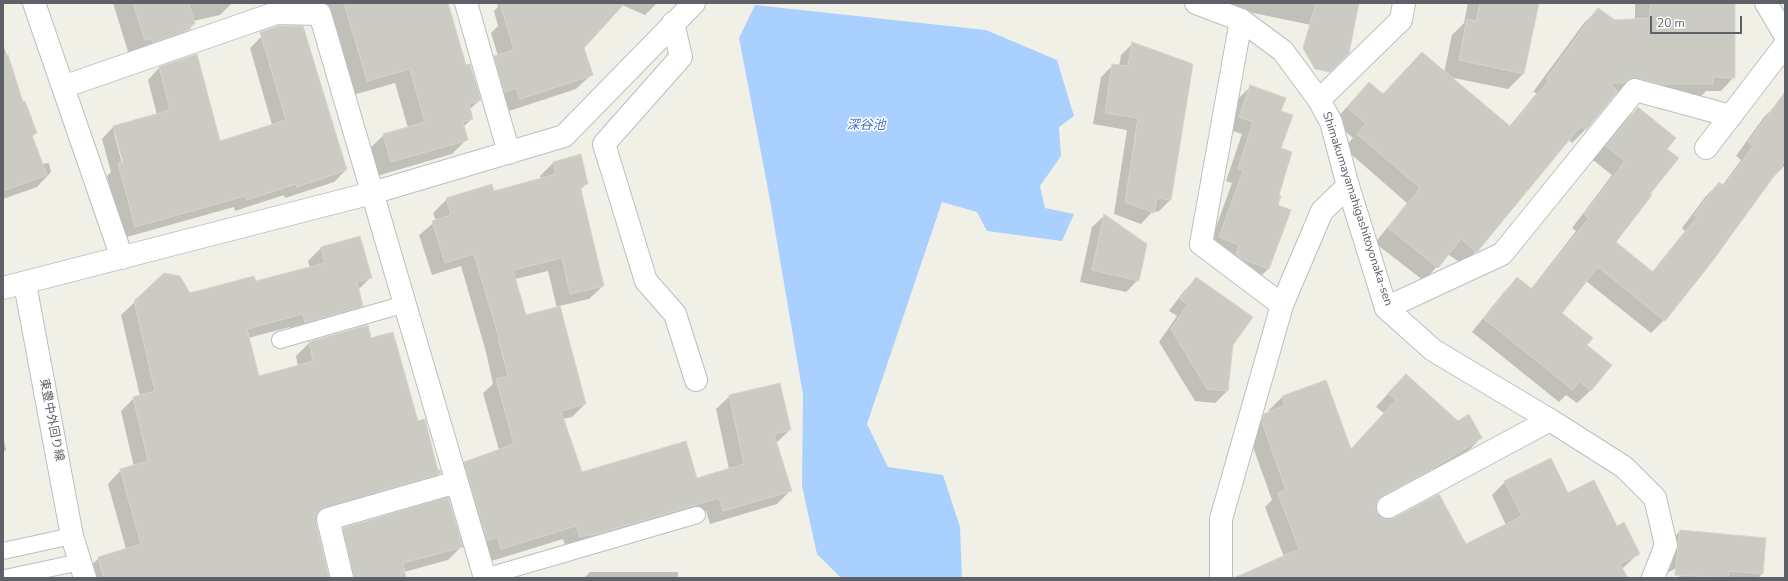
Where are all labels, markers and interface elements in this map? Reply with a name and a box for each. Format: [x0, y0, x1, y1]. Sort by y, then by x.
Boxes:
scale bar [1652, 8, 1744, 34]
text: 20 m [1657, 15, 1685, 31]
street label: Shimakumayamahigashitoyonaka-sen [1319, 110, 1395, 308]
water label: 深谷池 [847, 118, 885, 134]
street label: 東豊中外回り線 [36, 377, 66, 463]

